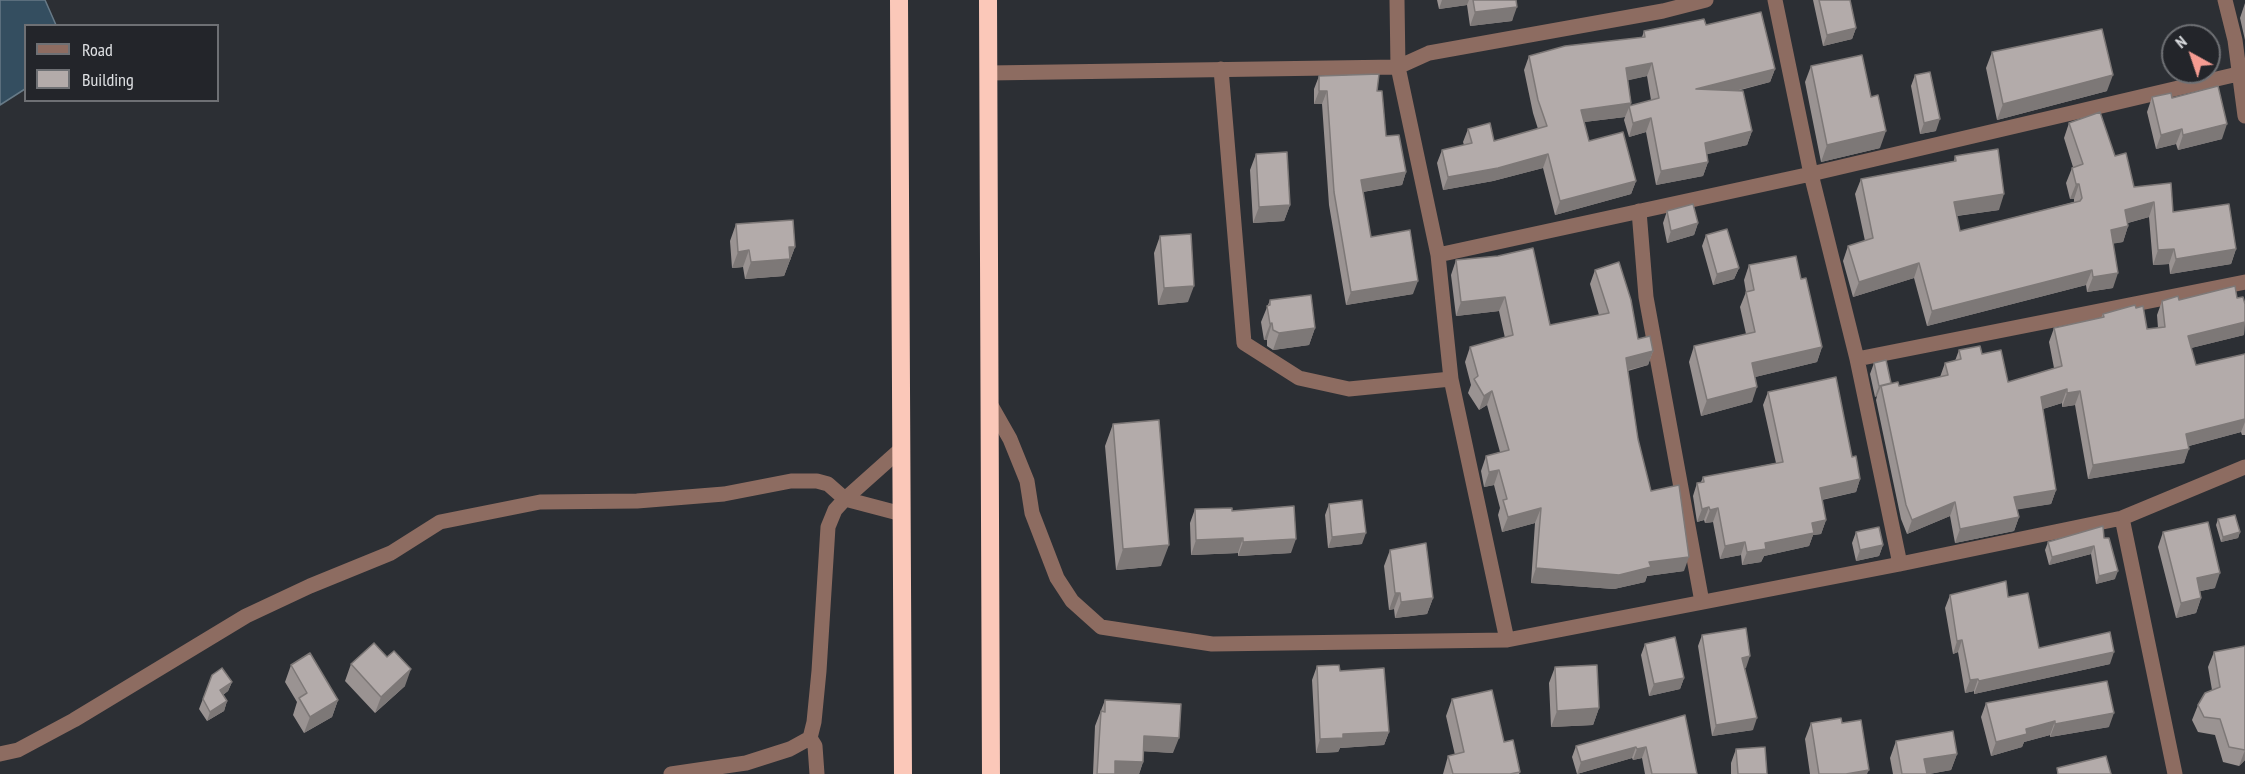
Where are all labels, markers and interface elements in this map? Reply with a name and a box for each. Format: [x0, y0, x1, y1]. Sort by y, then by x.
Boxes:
legend [24, 24, 219, 102]
north arrow [2161, 24, 2221, 84]
text: N [2171, 31, 2190, 52]
text: Road [82, 38, 113, 61]
text: Building [82, 68, 134, 91]

